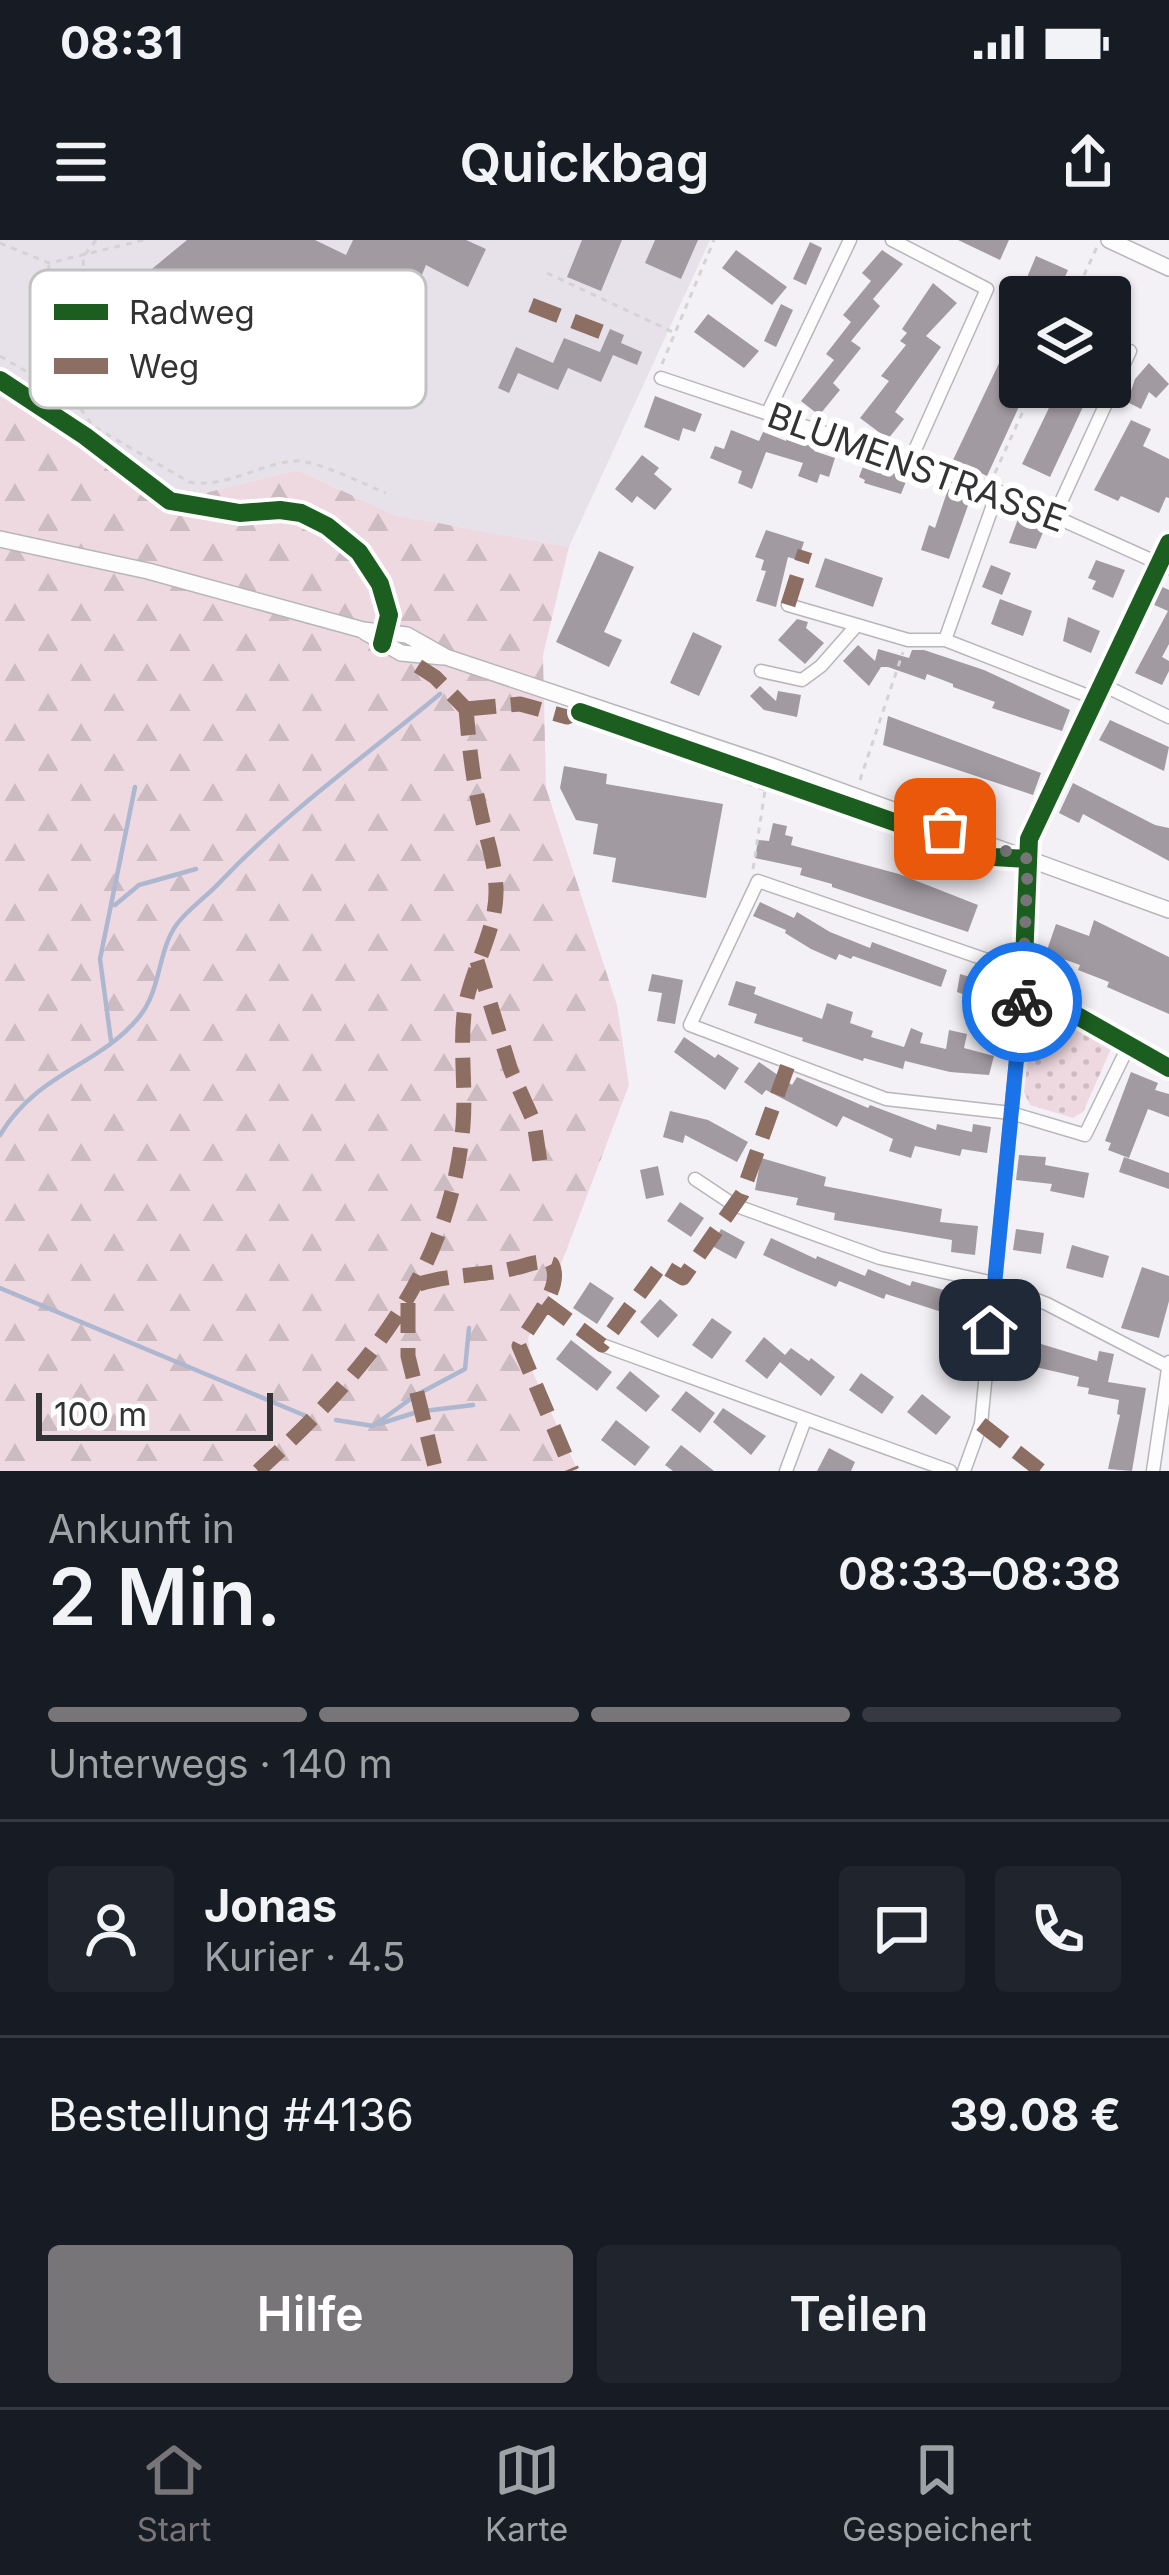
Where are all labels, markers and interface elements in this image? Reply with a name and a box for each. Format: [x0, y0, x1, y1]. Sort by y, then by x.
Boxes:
text: 08:31 [60, 15, 183, 70]
icon: menu [48, 129, 114, 195]
icon: share [1055, 129, 1121, 195]
text: Quickbag [459, 130, 710, 195]
legend [30, 270, 426, 408]
map controls [999, 276, 1131, 408]
button: layers [999, 276, 1131, 408]
text: Radweg [129, 292, 255, 332]
text: Weg [129, 346, 199, 386]
street label: BLUMENSTRASSE [762, 393, 1072, 541]
pin [894, 778, 996, 880]
icon: bag [912, 796, 978, 862]
courier [962, 942, 1082, 1062]
icon: bike [989, 969, 1055, 1035]
pin [939, 1279, 1041, 1381]
icon: home [957, 1297, 1023, 1363]
scale bar [36, 1387, 273, 1440]
text: 100 m [54, 1394, 147, 1434]
text: Ankunft in [48, 1505, 235, 1552]
text: 08:33–08:38 [838, 1546, 1121, 1601]
text: 2 Min. [48, 1549, 281, 1644]
text: Unterwegs · 140 m [48, 1740, 393, 1787]
button: person [48, 1866, 174, 1992]
button: chat [839, 1866, 965, 1992]
button: phone [995, 1866, 1121, 1992]
text: Jonas [204, 1878, 337, 1933]
text: Kurier · 4.5 [204, 1933, 406, 1980]
text: Bestellung #4136 [48, 2087, 414, 2142]
text: 39.08 € [949, 2087, 1121, 2142]
button: Hilfe [48, 2245, 573, 2383]
button: Teilen [597, 2245, 1121, 2383]
tab: Start [137, 2437, 211, 2549]
tab: Karte [485, 2437, 568, 2549]
tab: Gespeichert [842, 2437, 1032, 2549]

